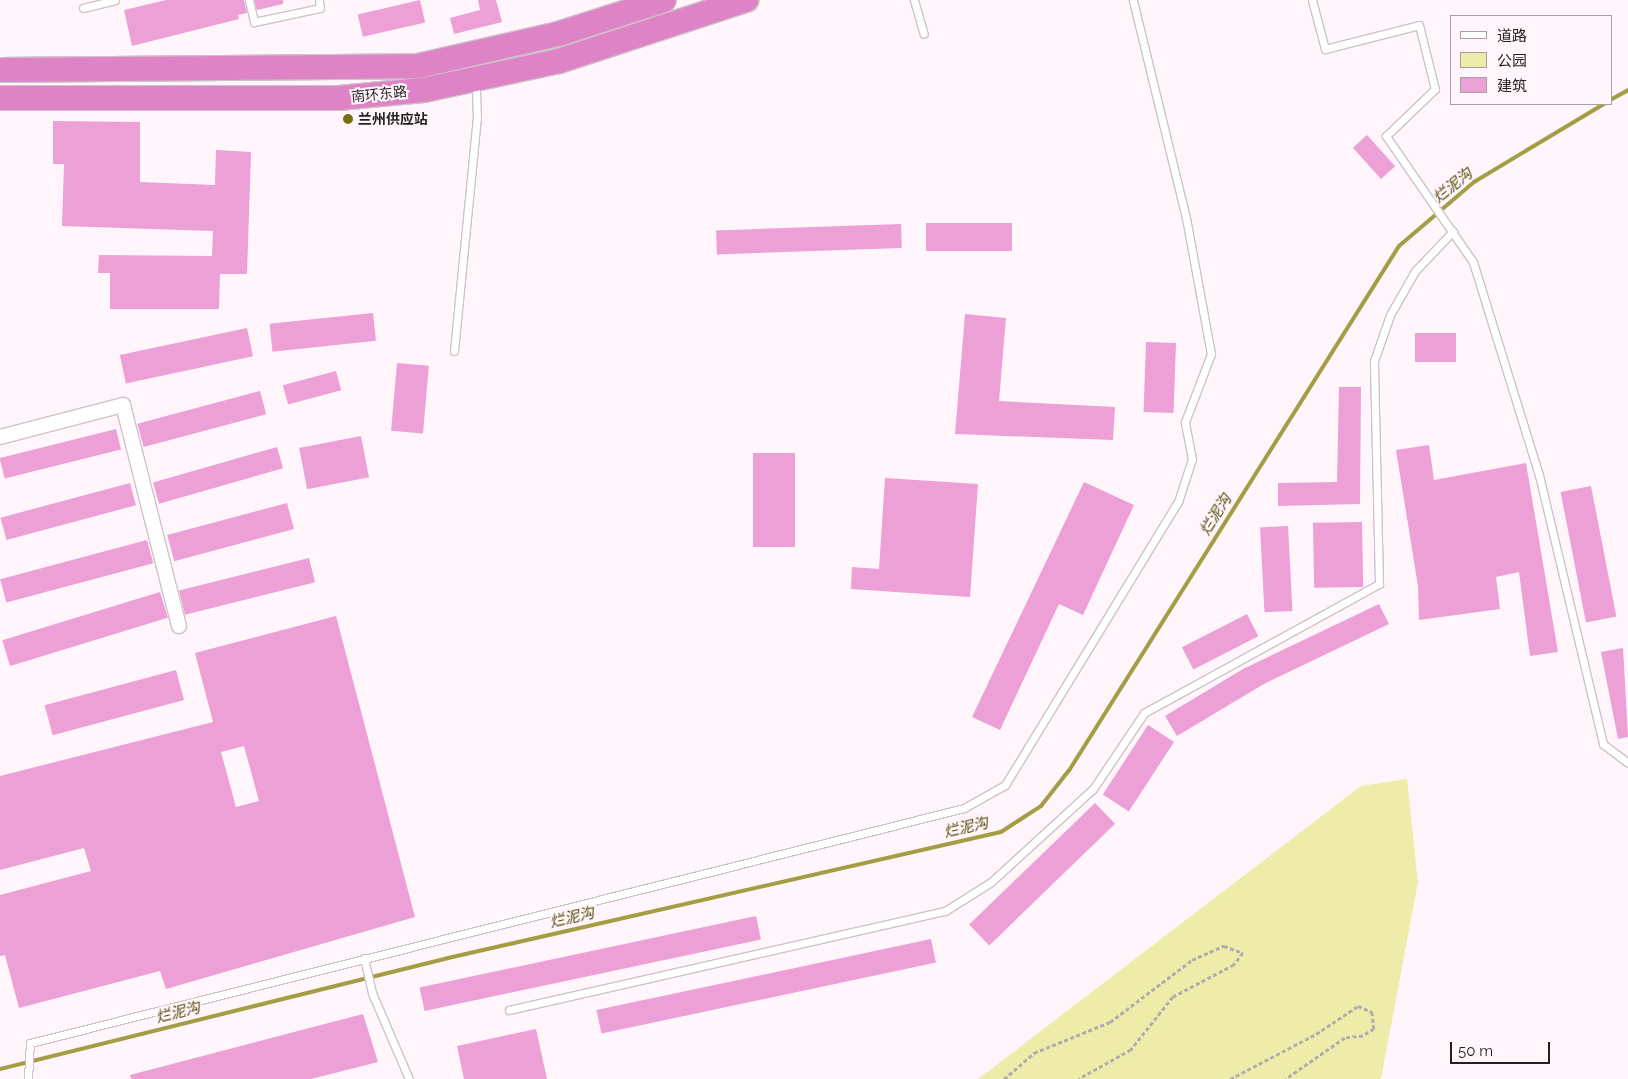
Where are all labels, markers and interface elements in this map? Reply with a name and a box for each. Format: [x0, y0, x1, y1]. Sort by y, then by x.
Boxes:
legend [1450, 15, 1613, 105]
text: 道路 [1497, 27, 1527, 45]
text: 公园 [1497, 52, 1527, 70]
text: 建筑 [1497, 77, 1527, 95]
street label: 南环东路 [350, 83, 408, 105]
place label: 兰州供应站 [358, 111, 428, 127]
marker: 兰州供应站 [342, 113, 354, 125]
water label: 烂泥沟 [1430, 165, 1476, 207]
water label: 烂泥沟 [1196, 491, 1236, 539]
water label: 烂泥沟 [942, 814, 990, 842]
water label: 烂泥沟 [548, 904, 596, 932]
water label: 烂泥沟 [154, 999, 202, 1027]
scale bar [1453, 1032, 1553, 1064]
text: 50 m [1458, 1042, 1493, 1060]

